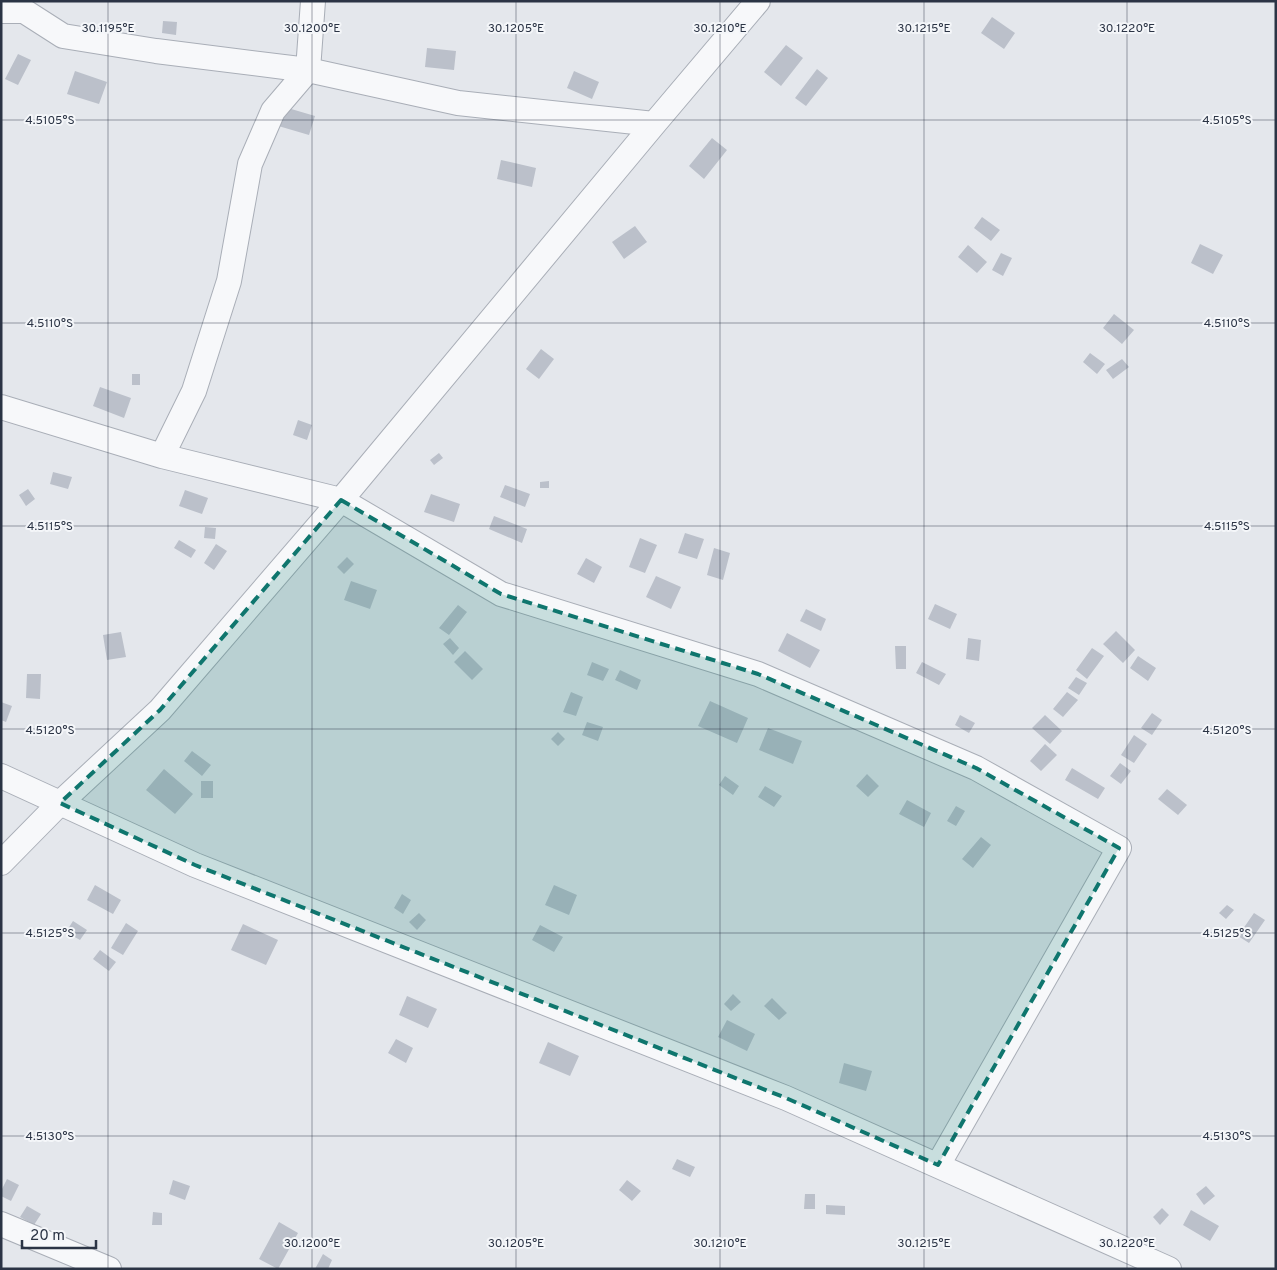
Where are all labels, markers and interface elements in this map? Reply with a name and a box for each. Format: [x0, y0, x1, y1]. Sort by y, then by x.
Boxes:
text: 30.1195°E [81, 21, 135, 37]
text: 30.1200°E [284, 21, 340, 37]
text: 30.1205°E [488, 21, 544, 37]
text: 30.1210°E [693, 21, 747, 37]
text: 30.1215°E [897, 21, 951, 37]
text: 30.1220°E [1099, 21, 1155, 37]
text: 4.5105°S [25, 113, 75, 129]
text: 4.5105°S [1202, 113, 1252, 129]
text: 4.5110°S [27, 316, 73, 332]
text: 4.5110°S [1204, 316, 1250, 332]
text: 4.5115°S [27, 519, 73, 535]
text: 4.5115°S [1204, 519, 1250, 535]
text: 4.5120°S [25, 723, 75, 739]
text: 4.5120°S [1202, 723, 1252, 739]
text: 4.5125°S [26, 926, 74, 942]
text: 4.5125°S [1203, 926, 1251, 942]
text: 4.5130°S [26, 1129, 74, 1145]
text: 4.5130°S [1203, 1129, 1251, 1145]
scale bar [22, 1218, 96, 1250]
text: 20 m [30, 1227, 65, 1246]
text: 30.1200°E [284, 1236, 340, 1252]
text: 30.1205°E [488, 1236, 544, 1252]
text: 30.1210°E [693, 1236, 747, 1252]
text: 30.1215°E [897, 1236, 951, 1252]
text: 30.1220°E [1099, 1236, 1155, 1252]

